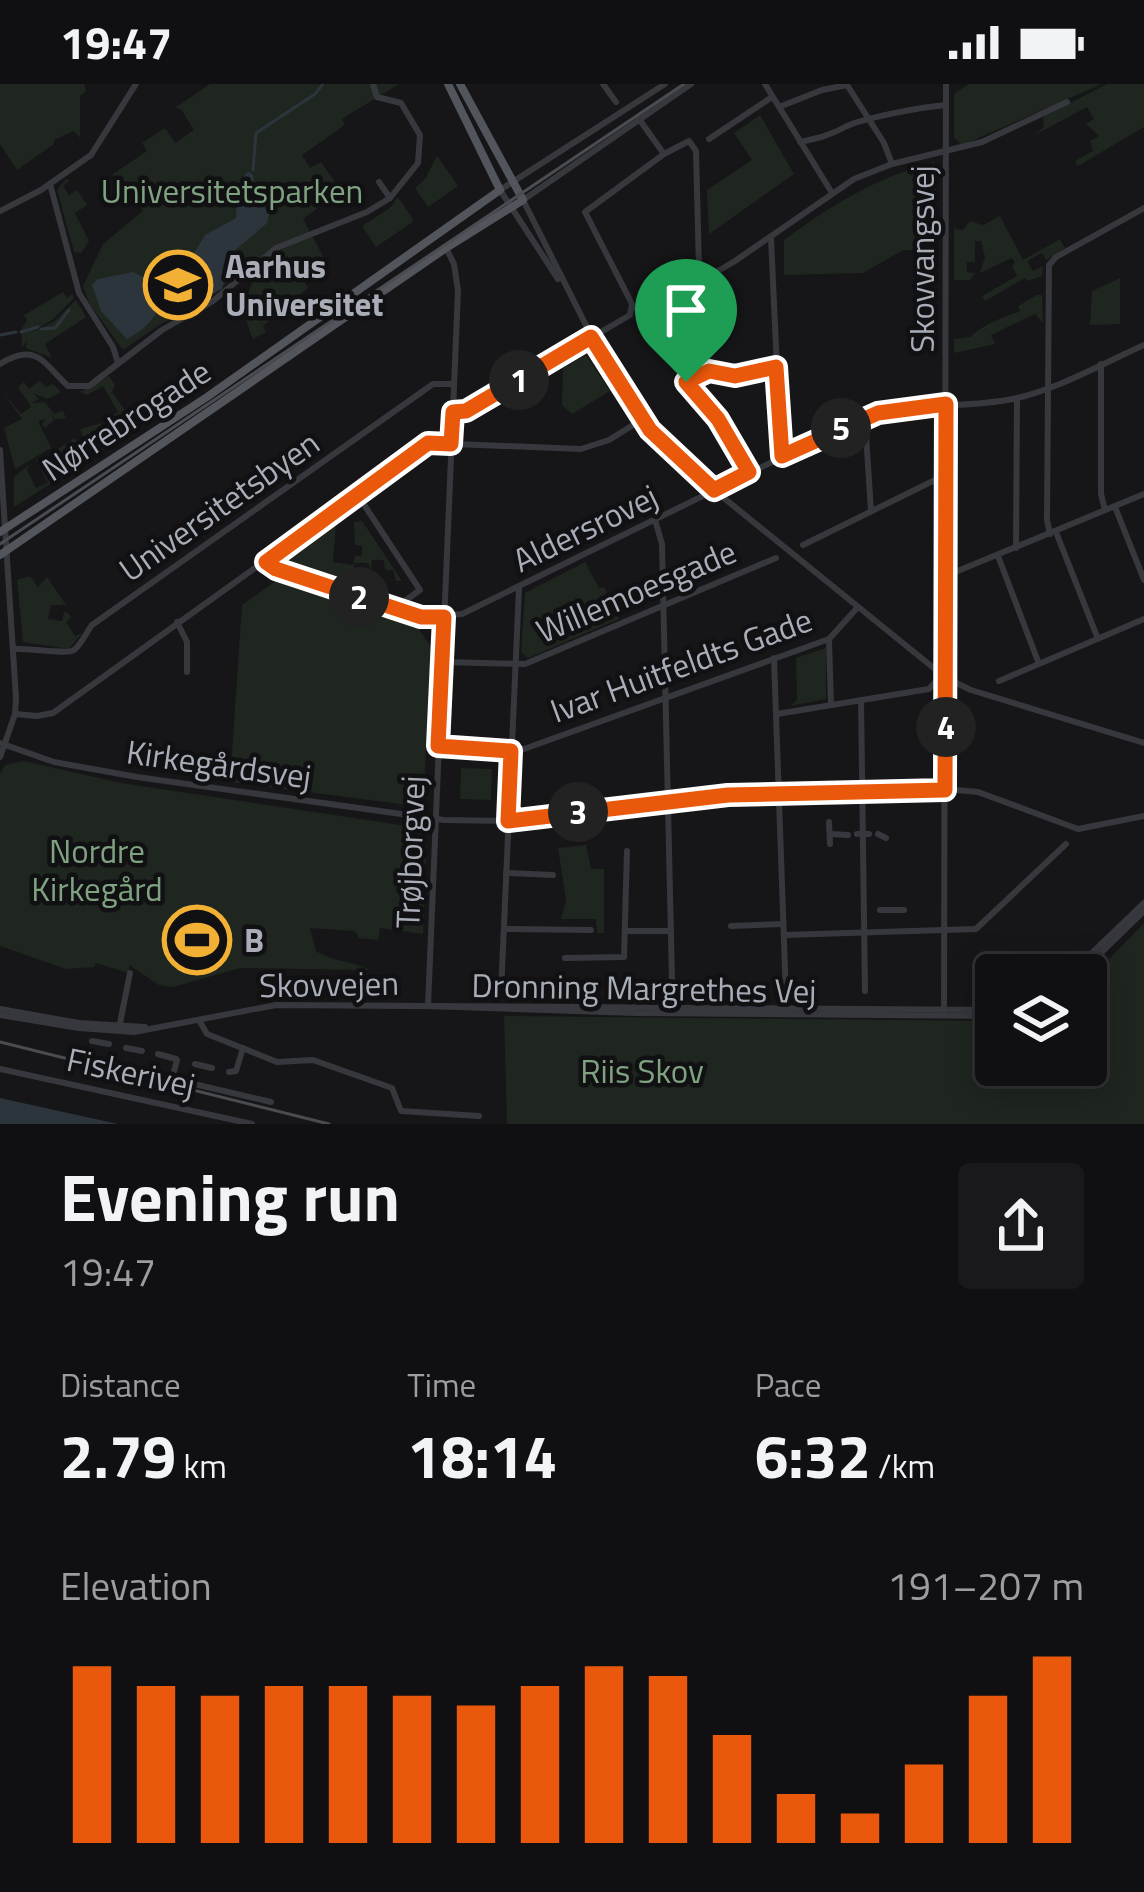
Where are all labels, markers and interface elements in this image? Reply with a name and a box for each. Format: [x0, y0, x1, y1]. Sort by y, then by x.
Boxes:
text: 19:47 [60, 8, 172, 76]
street label: Skovvangsvej [897, 165, 947, 353]
park label: Universitetsparken [101, 166, 363, 216]
place label: Aarhus Universitet [225, 241, 383, 329]
school or university icon: Aarhus Universitet [143, 250, 213, 320]
pin [635, 259, 737, 382]
icon: arrive [653, 277, 719, 343]
street label: Nørrebrogade [32, 347, 220, 493]
pin: 1 [489, 350, 549, 410]
text: 1 [510, 355, 528, 405]
pin: 5 [811, 398, 871, 458]
text: 5 [832, 403, 850, 453]
street label: Universitetsbyen [109, 418, 329, 594]
street label: Aldersrovej [504, 471, 666, 585]
street label: Willemoesgade [528, 526, 744, 656]
pin: 2 [329, 567, 389, 627]
text: 2 [350, 572, 368, 622]
street label: Ivar Huitfeldts Gade [543, 594, 819, 736]
pin: 4 [916, 697, 976, 757]
text: 4 [937, 702, 955, 752]
street label: Kirkegårdsvej [123, 726, 315, 802]
street label: Trøjborgvej [382, 775, 438, 929]
pin: 3 [548, 782, 608, 842]
text: 3 [569, 787, 587, 837]
park label: Nordre Kirkegård [31, 826, 163, 914]
sports icon: B [162, 905, 232, 975]
place label: B [244, 915, 264, 965]
map controls [975, 954, 1107, 1086]
button: layers [975, 954, 1107, 1086]
street label: Skovvejen [259, 958, 399, 1010]
street label: Dronning Margrethes Vej [471, 960, 817, 1016]
street label: Fiskerivej [62, 1034, 200, 1110]
park label: Riis Skov [580, 1046, 704, 1096]
text: Evening run [60, 1146, 400, 1247]
button: share [958, 1163, 1084, 1289]
text: 19:47 [60, 1242, 156, 1301]
text: Distance [60, 1360, 181, 1410]
text: Time [407, 1360, 476, 1410]
text: Pace [755, 1360, 821, 1410]
text: 2.79 [60, 1410, 176, 1501]
text: 18:14 [407, 1410, 557, 1501]
text: 6:32 [755, 1410, 871, 1501]
text: km [176, 1441, 227, 1491]
text: /km [871, 1441, 935, 1491]
text: Elevation [60, 1556, 212, 1615]
text: 191–207 m [887, 1556, 1084, 1615]

